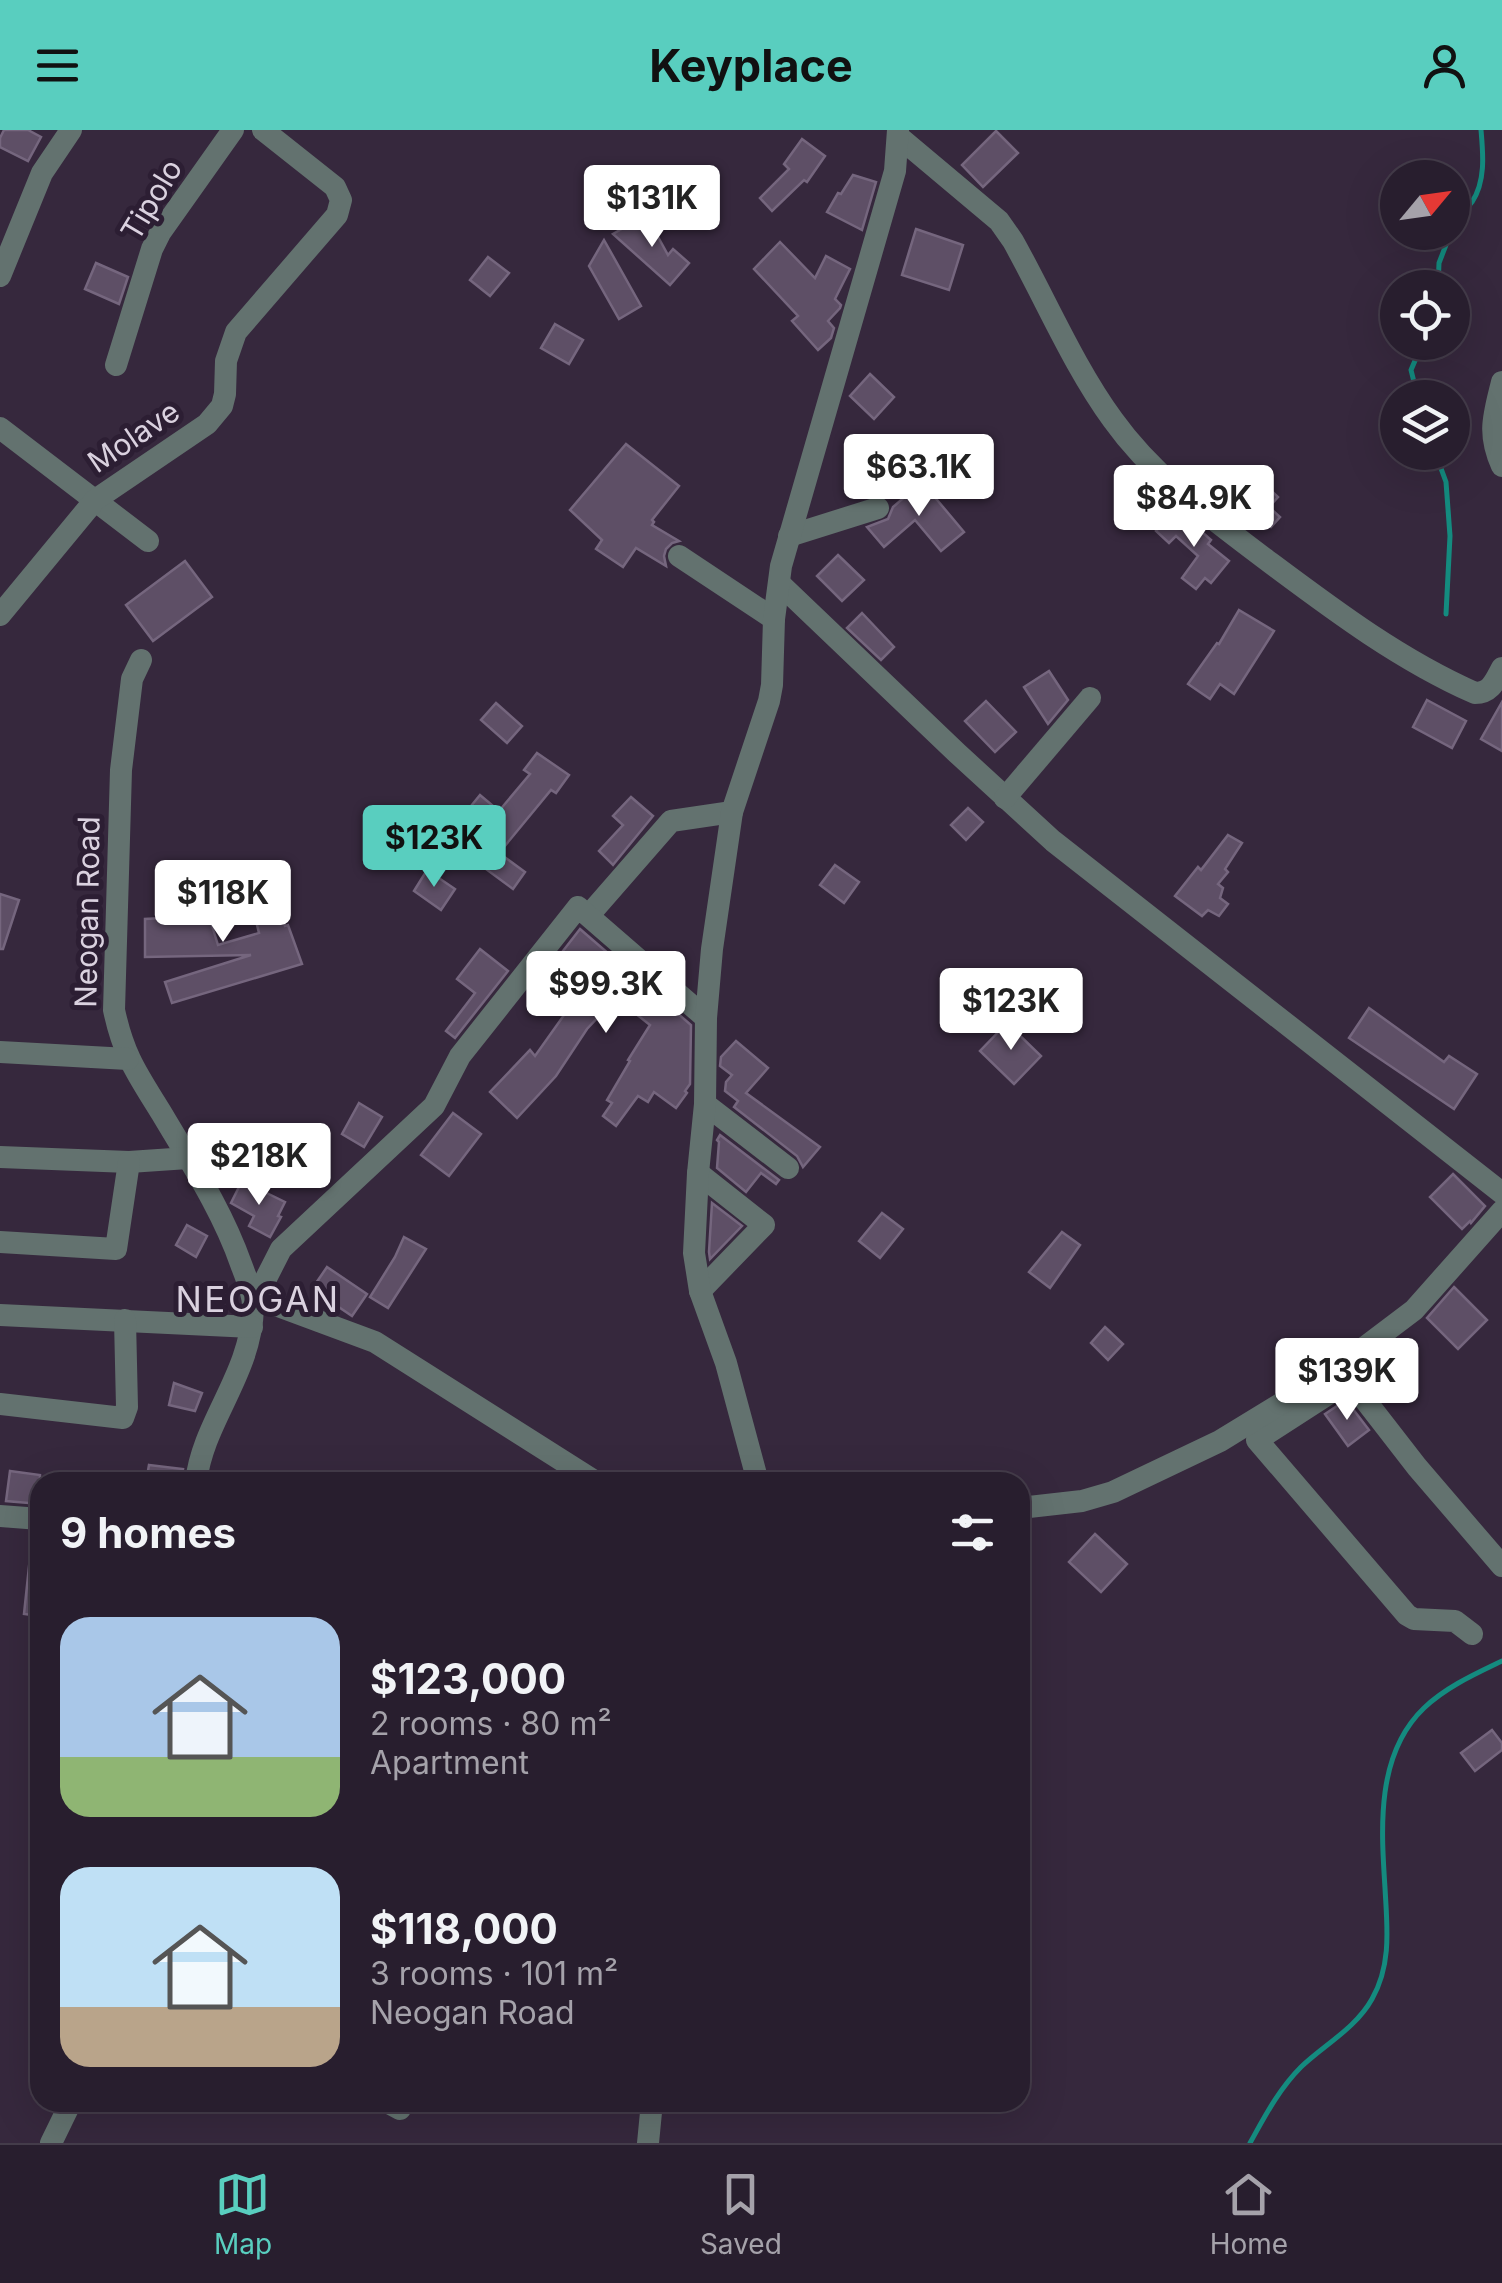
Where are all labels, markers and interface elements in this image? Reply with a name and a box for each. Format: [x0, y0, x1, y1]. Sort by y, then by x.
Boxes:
icon: menu [30, 38, 85, 93]
text: Keyplace [649, 38, 853, 93]
icon: person [1417, 38, 1472, 93]
street label: Tipolo [113, 152, 189, 247]
north arrow [1380, 160, 1470, 250]
map controls [1380, 160, 1470, 470]
pin: $131K [582, 165, 722, 250]
text: $131K [606, 178, 698, 217]
button: locate [1380, 270, 1470, 360]
button: layers [1380, 380, 1470, 470]
street label: Molave [81, 393, 186, 480]
pin: $63.1K [838, 434, 1000, 519]
text: $63.1K [866, 447, 972, 486]
pin: $84.9K [1113, 465, 1275, 550]
text: $84.9K [1136, 478, 1252, 517]
pin: $123K [364, 805, 504, 890]
street label: Neogan Road [67, 816, 107, 1008]
text: $123K [385, 818, 483, 857]
pin: $118K [153, 860, 293, 945]
text: $118K [177, 873, 269, 912]
pin: $99.3K [525, 951, 687, 1036]
text: $99.3K [548, 964, 664, 1003]
pin: $123K [941, 968, 1081, 1053]
text: $123K [962, 981, 1060, 1020]
pin: $218K [189, 1123, 329, 1208]
text: $218K [210, 1136, 308, 1175]
district label: NEOGAN [175, 1278, 341, 1320]
pin: $139K [1277, 1338, 1417, 1423]
text: $139K [1297, 1351, 1397, 1390]
icon: filters [945, 1505, 1000, 1560]
text: 9 homes [60, 1507, 236, 1558]
text: $123,000 [370, 1653, 566, 1704]
icon: home [140, 1657, 260, 1777]
text: 2 rooms · 80 m² [370, 1704, 612, 1743]
text: Apartment [370, 1743, 529, 1782]
text: $118,000 [370, 1903, 558, 1954]
icon: home [140, 1907, 260, 2027]
text: 3 rooms · 101 m² [370, 1954, 618, 1993]
text: Neogan Road [370, 1993, 575, 2032]
tab: Map [214, 2167, 272, 2261]
tab: Saved [700, 2167, 782, 2261]
tab: Home [1210, 2167, 1288, 2261]

